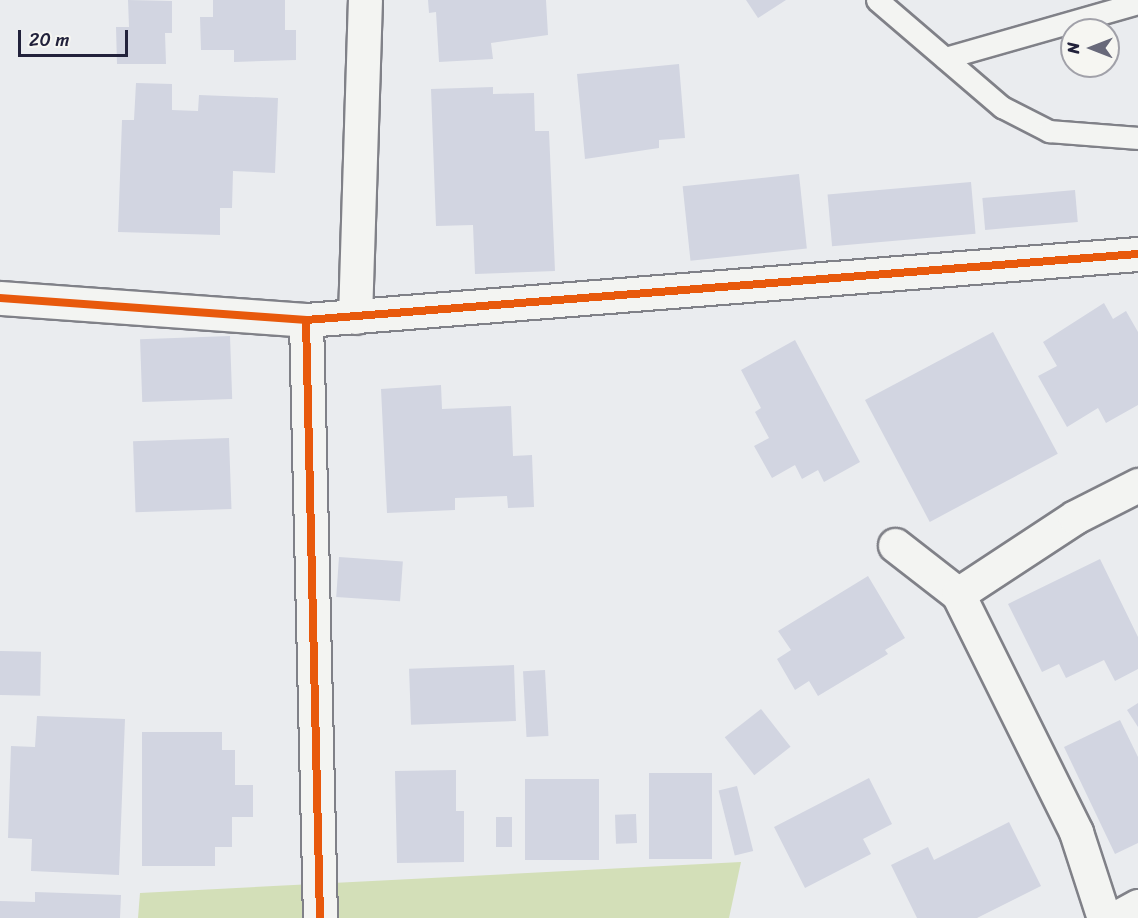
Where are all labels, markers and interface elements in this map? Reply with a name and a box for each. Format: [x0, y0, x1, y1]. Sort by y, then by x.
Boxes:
scale bar [21, 18, 130, 56]
north arrow [1060, 18, 1120, 78]
text: 20 m [29, 24, 69, 56]
text: N [1059, 42, 1088, 54]

